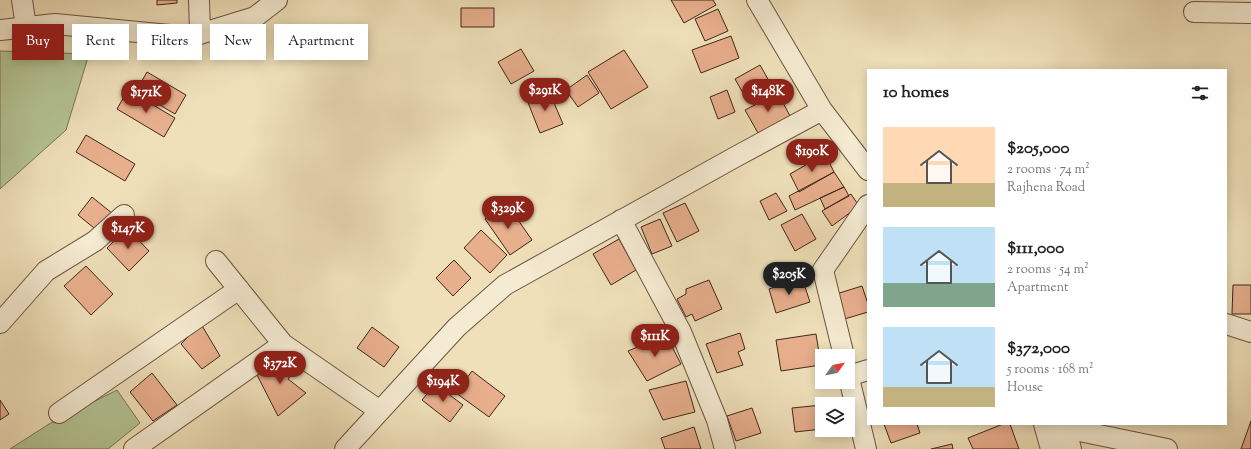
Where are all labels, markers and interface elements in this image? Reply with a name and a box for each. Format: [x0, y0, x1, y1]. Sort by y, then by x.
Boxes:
chip: Buy [12, 24, 64, 60]
chip: Rent [72, 24, 129, 60]
chip: Filters [137, 24, 202, 60]
chip: New [210, 24, 266, 60]
chip: Apartment [274, 24, 368, 60]
pin: $291K [517, 78, 573, 112]
pin: $148K [740, 79, 796, 113]
pin: $171K [118, 80, 174, 114]
text: 10 homes [883, 81, 949, 105]
text: $291K [528, 82, 562, 100]
icon: filters [1189, 82, 1211, 104]
text: $148K [751, 83, 785, 101]
text: $171K [130, 84, 162, 102]
text: $205,000 [1007, 137, 1070, 161]
pin: $190K [784, 139, 840, 173]
text: $190K [795, 143, 829, 161]
icon: home [915, 143, 963, 191]
text: 2 rooms · 74 m² [1007, 161, 1090, 179]
text: Rajhena Road [1007, 179, 1085, 197]
pin: $329K [480, 196, 536, 230]
text: $329K [491, 200, 525, 218]
pin: $147K [100, 216, 156, 250]
text: $147K [111, 220, 145, 238]
text: $111,000 [1007, 237, 1064, 261]
icon: home [915, 243, 963, 291]
text: 2 rooms · 54 m² [1007, 261, 1089, 279]
pin: $205K [761, 262, 817, 296]
text: $205K [772, 266, 806, 284]
text: Apartment [1007, 279, 1068, 297]
pin: $111K [627, 324, 683, 358]
text: $111K [640, 328, 670, 346]
text: $372,000 [1007, 337, 1070, 361]
icon: home [915, 343, 963, 391]
north arrow [815, 349, 855, 389]
map controls [815, 349, 855, 437]
pin: $372K [252, 351, 308, 385]
text: $372K [263, 355, 297, 373]
text: 5 rooms · 168 m² [1007, 361, 1093, 379]
pin: $194K [415, 369, 471, 403]
text: $194K [426, 373, 460, 391]
text: House [1007, 379, 1043, 397]
button: layers [815, 397, 855, 437]

